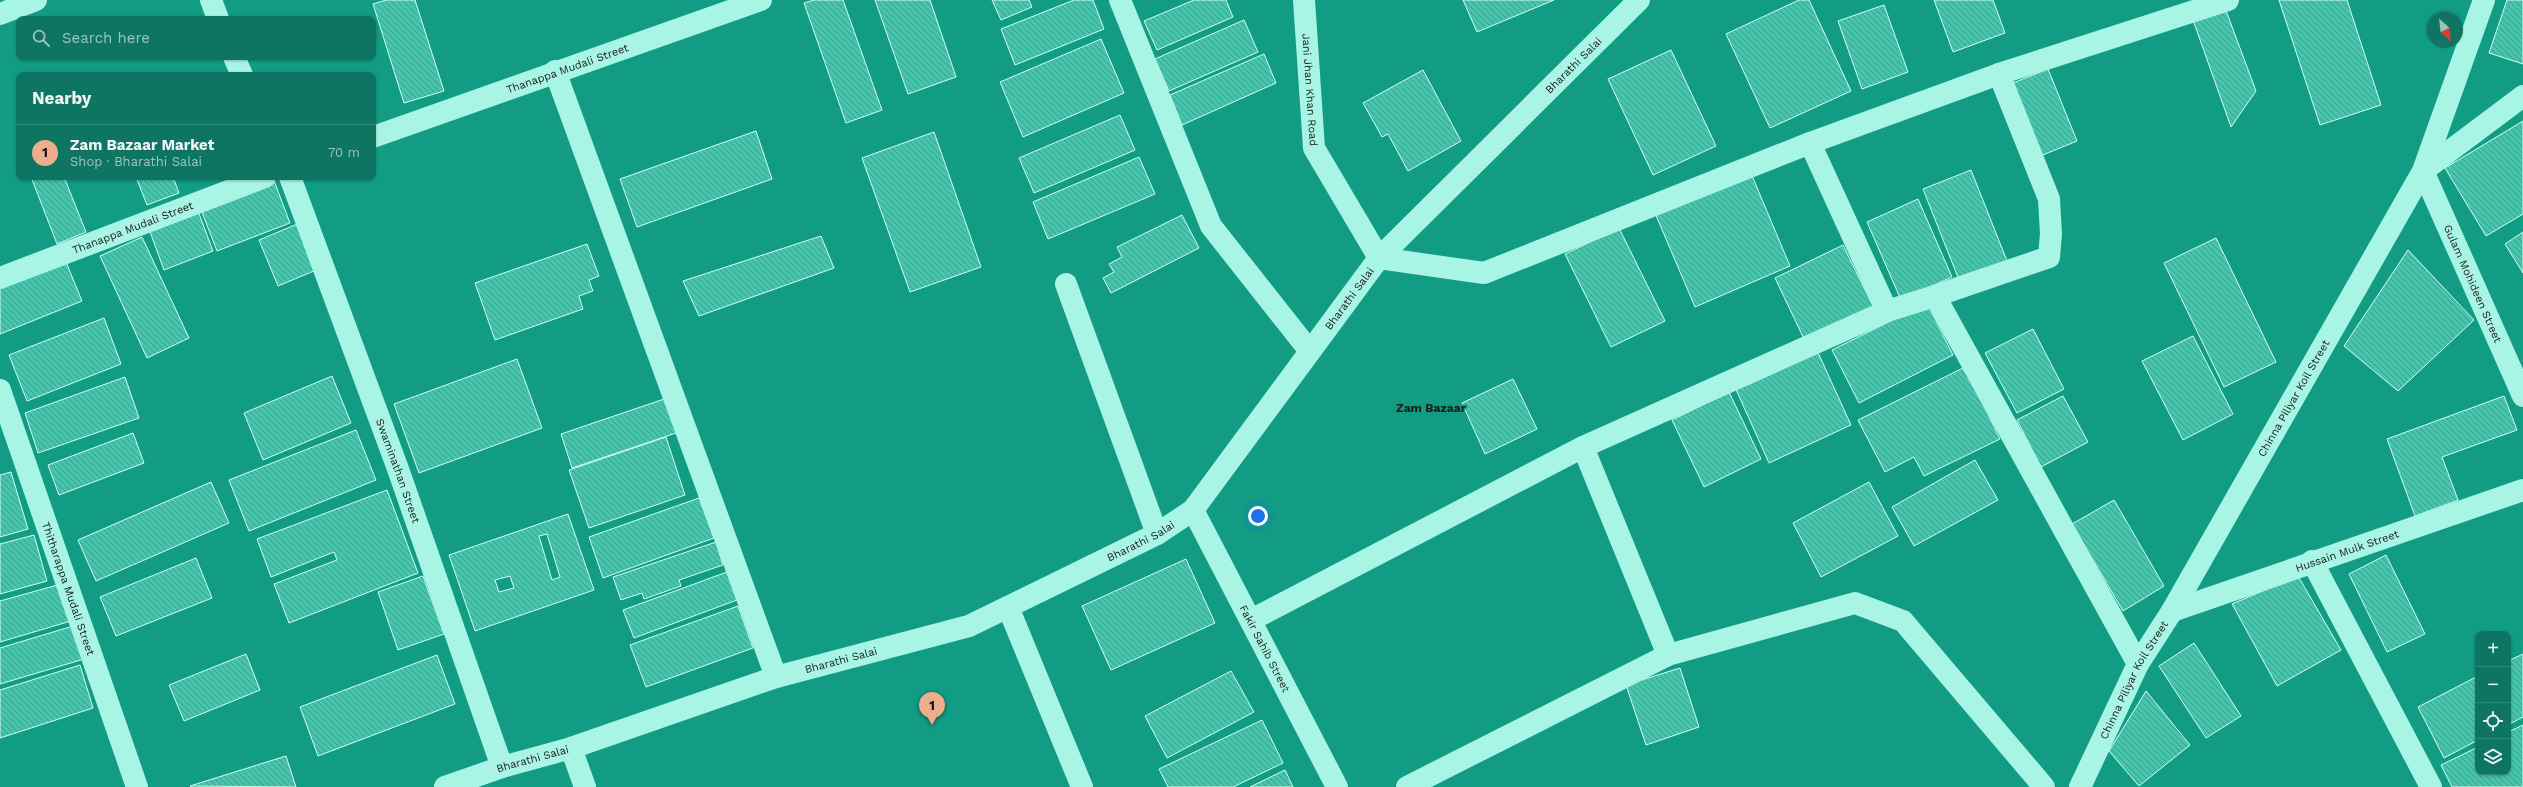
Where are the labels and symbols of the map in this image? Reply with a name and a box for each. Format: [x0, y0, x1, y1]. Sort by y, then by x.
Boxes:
north arrow [2427, 12, 2463, 48]
street label: Jani Jhan Khan Road [1300, 33, 1320, 147]
street label: Bharathi Salai [1542, 34, 1604, 96]
street label: Thanappa Mudali Street [504, 41, 630, 96]
street label: Thanappa Mudali Street [70, 198, 195, 256]
street label: Gulam Mohideen Street [2441, 222, 2505, 345]
street label: Bharathi Salai [1322, 265, 1376, 332]
street label: Chinna Piliyar Koil Street [2255, 337, 2332, 459]
district label: Zam Bazaar [1396, 401, 1467, 415]
street label: Swaminathan Street [373, 417, 423, 525]
your location [1248, 506, 1268, 526]
street label: Bharathi Salai [1105, 518, 1177, 564]
street label: Thitharappa Mudali Street [39, 520, 98, 657]
street label: Hussain Mulk Street [2293, 527, 2401, 575]
street label: Fakir Sahib Street [1237, 603, 1293, 695]
street label: Chinna Piliyar Koil Street [2097, 618, 2171, 741]
street label: Bharathi Salai [803, 644, 879, 676]
pin: 1 [919, 692, 945, 725]
street label: Bharathi Salai [495, 742, 570, 775]

